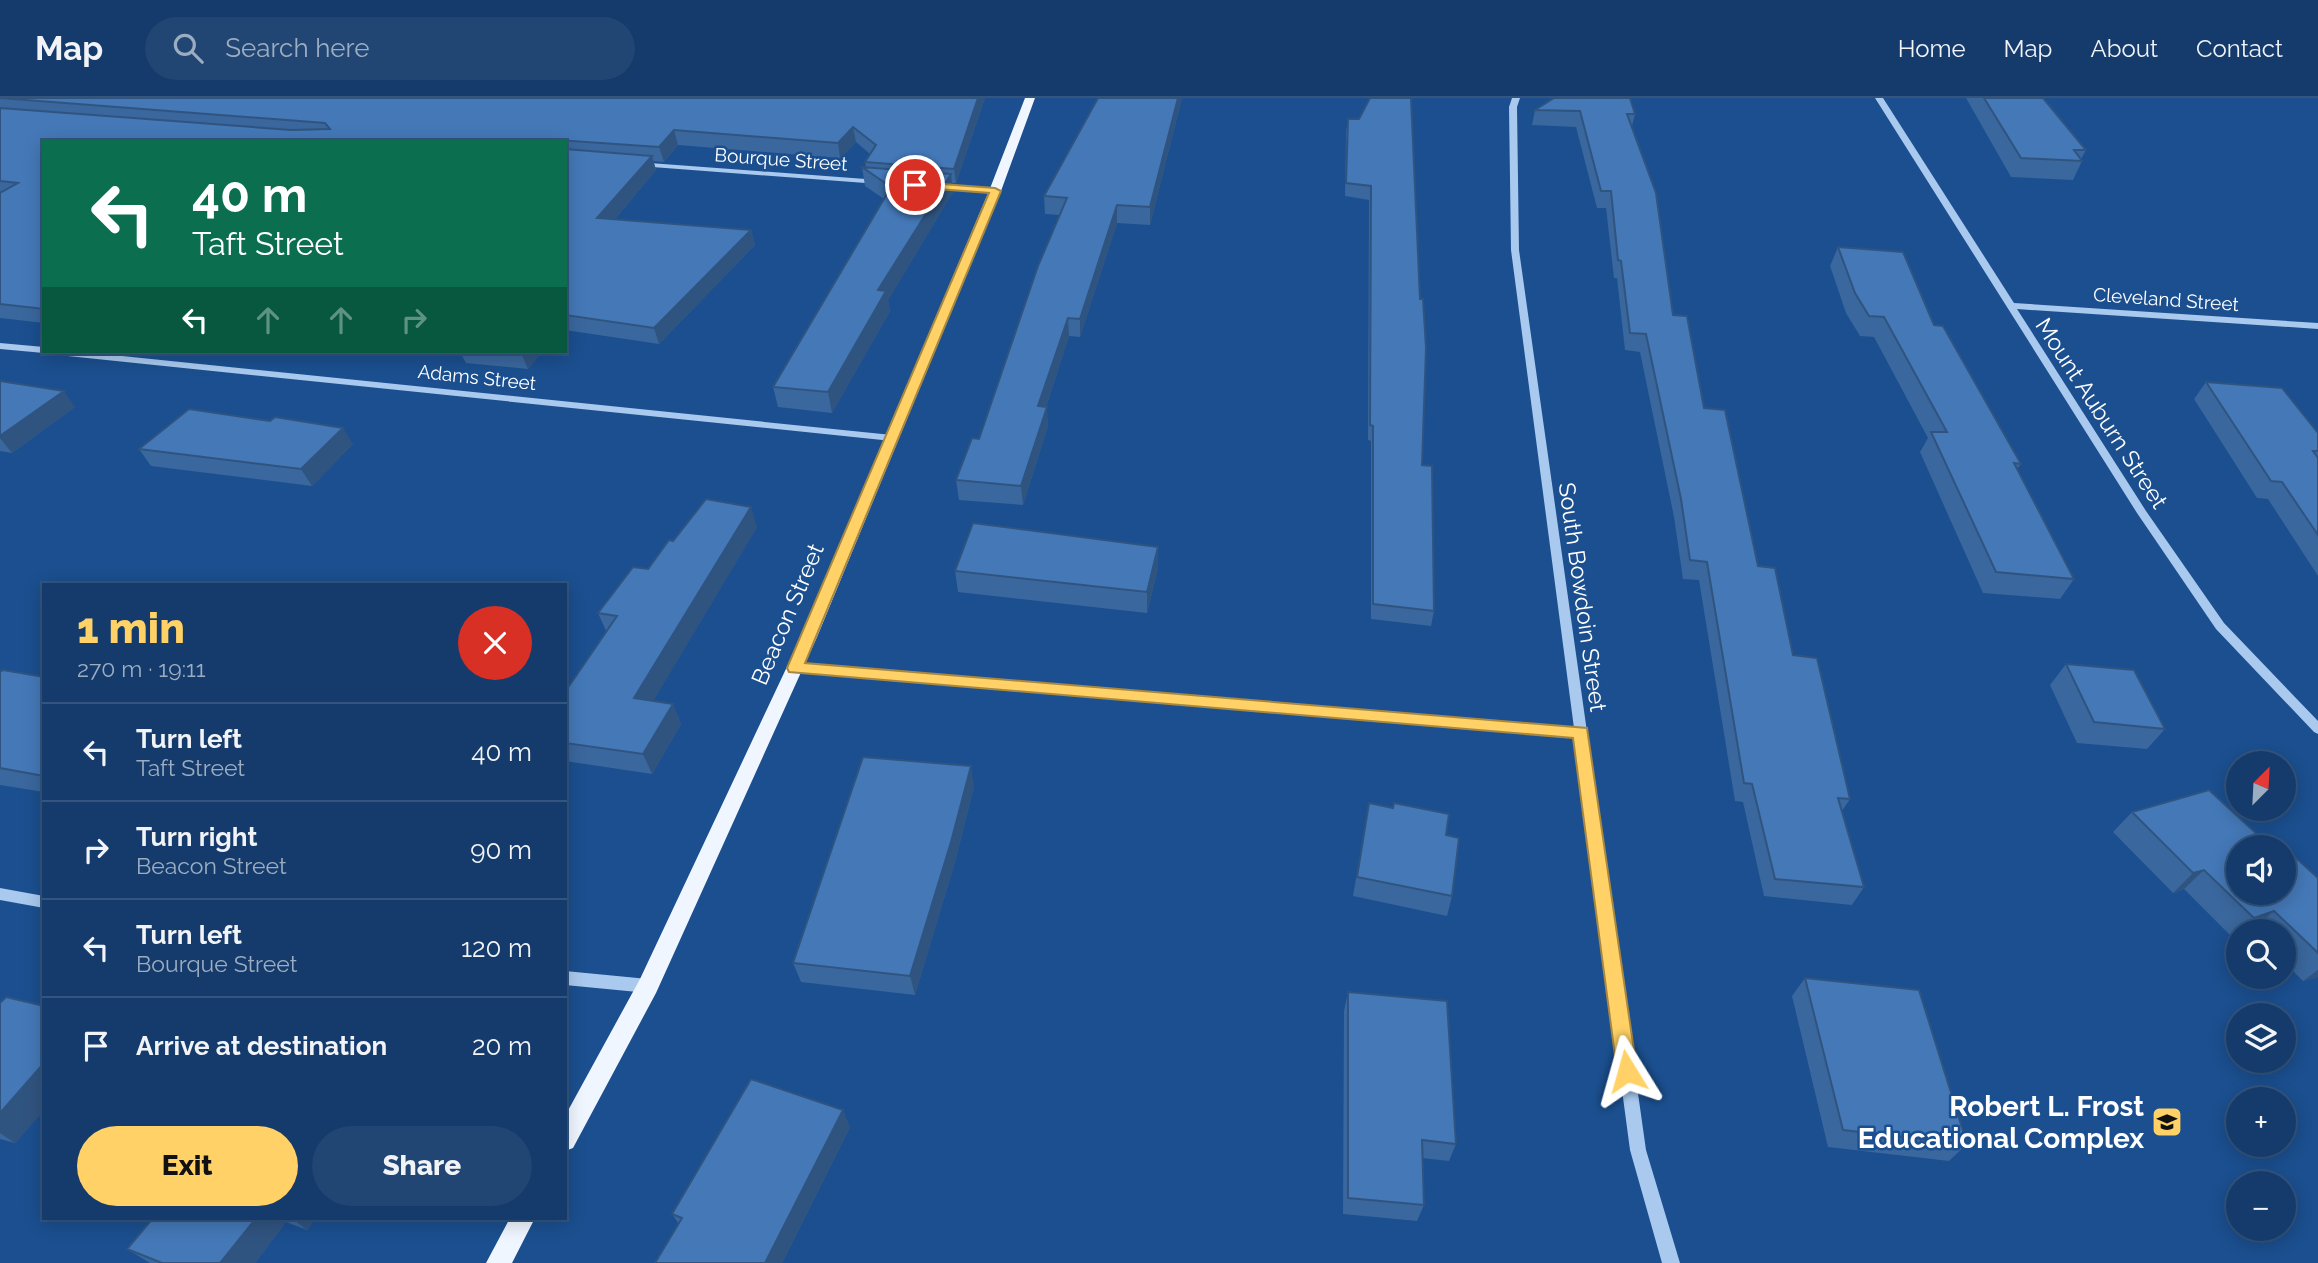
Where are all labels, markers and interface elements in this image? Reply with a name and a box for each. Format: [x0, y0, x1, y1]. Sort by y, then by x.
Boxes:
search box [145, 17, 635, 80]
text: Map [35, 29, 103, 68]
icon: search [169, 29, 207, 67]
text: Search here [225, 33, 370, 63]
text: Home [1898, 34, 1966, 63]
text: Map [2004, 34, 2052, 63]
text: About [2090, 34, 2158, 63]
text: Contact [2196, 34, 2283, 63]
street label: Bourque Street [714, 143, 849, 175]
pin [885, 155, 945, 215]
text: 40 m [192, 166, 307, 223]
icon: arrive [896, 166, 934, 204]
icon: left [77, 168, 168, 259]
text: Taft Street [192, 225, 344, 262]
street label: Cleveland Street [2092, 283, 2240, 315]
icon: left [176, 301, 214, 339]
icon: ahead [249, 301, 287, 339]
icon: ahead [322, 301, 360, 339]
icon: right [395, 301, 433, 339]
street label: Mount Auburn Street [2030, 313, 2174, 513]
street label: Adams Street [417, 360, 538, 394]
street label: South Bowdoin Street [1554, 481, 1612, 714]
street label: Beacon Street [745, 539, 829, 689]
text: 1 min [77, 604, 185, 653]
button: close [458, 606, 532, 680]
text: 270 m · 19:11 [77, 655, 206, 682]
text: Turn left [136, 724, 242, 754]
icon: left [77, 733, 115, 771]
text: 40 m [471, 737, 532, 767]
north arrow [2226, 751, 2296, 821]
map controls [2226, 751, 2296, 1241]
text: Taft Street [136, 754, 245, 781]
text: Turn right [136, 822, 257, 852]
icon: right [77, 831, 115, 869]
text: 90 m [470, 835, 532, 865]
button: sound [2226, 835, 2296, 905]
text: Beacon Street [136, 852, 287, 879]
button: search [2226, 919, 2296, 989]
text: Turn left [136, 920, 242, 950]
icon: left [77, 929, 115, 967]
text: 120 m [461, 933, 532, 963]
text: Bourque Street [136, 950, 297, 977]
button: layers [2226, 1003, 2296, 1073]
icon: arrive [77, 1027, 115, 1065]
text: Arrive at destination [136, 1031, 387, 1061]
text: 20 m [472, 1031, 532, 1061]
position arrow [1590, 1034, 1664, 1108]
button: + [2226, 1087, 2296, 1157]
place label: Robert L. Frost Educational Complex [1858, 1090, 2144, 1155]
school or university icon: Robert L. Frost Educational Complex [2150, 1105, 2184, 1139]
button: Exit [77, 1126, 298, 1206]
button: Share [312, 1126, 532, 1206]
button: − [2226, 1171, 2296, 1241]

